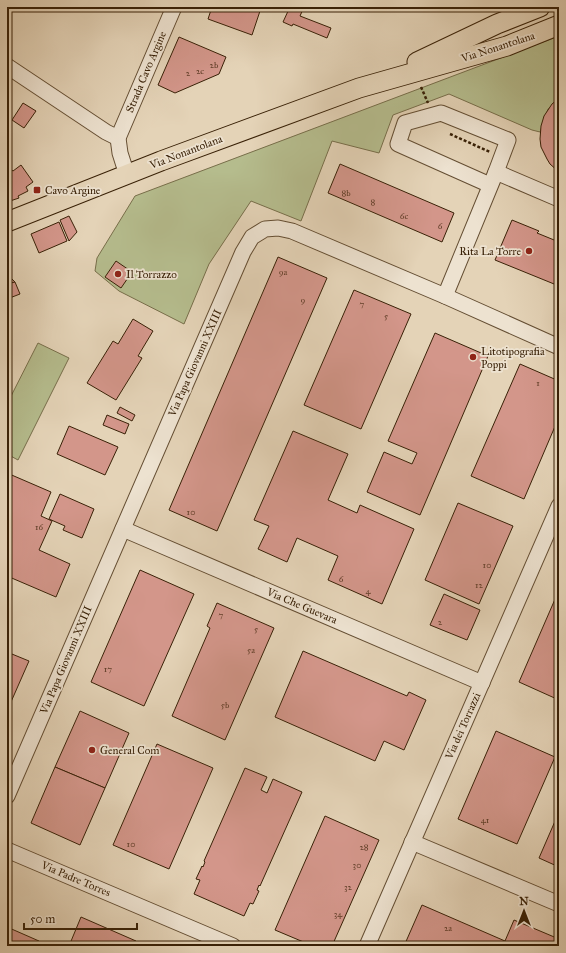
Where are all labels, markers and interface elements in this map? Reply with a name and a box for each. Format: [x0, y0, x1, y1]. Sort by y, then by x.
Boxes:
street label: Strada Cavo Argine [123, 29, 169, 115]
street label: Via Nonantolana [459, 29, 537, 65]
house number: 2b [210, 59, 219, 70]
house number: 2c [196, 65, 204, 76]
house number: 2 [186, 67, 191, 78]
street label: Via Nonantolana [147, 132, 224, 172]
place label: Cavo Argine [45, 184, 101, 197]
marker: Cavo Argine [32, 185, 42, 195]
house number: 8b [341, 187, 351, 198]
house number: 8 [371, 196, 376, 207]
house number: 6c [400, 210, 408, 221]
house number: 6 [438, 220, 443, 231]
place label: Rita La Torre [459, 245, 521, 258]
marker: Rita La Torre [524, 246, 534, 256]
house number: 9a [279, 266, 288, 277]
place label: Il Torrazzo [126, 268, 177, 281]
marker: Il Torrazzo [113, 269, 123, 279]
house number: 9 [301, 294, 306, 305]
house number: 7 [360, 298, 365, 309]
street label: Via Papa Giovanni XXIII [165, 307, 225, 420]
house number: 5 [384, 310, 389, 321]
place label: Litotipografia Poppi [481, 345, 545, 371]
marker: Litotipografia Poppi [468, 352, 478, 362]
house number: 1 [536, 377, 540, 388]
house number: 10 [187, 506, 195, 517]
house number: 16 [35, 521, 43, 532]
house number: 10 [483, 559, 491, 570]
house number: 6 [339, 573, 344, 584]
house number: 12 [475, 579, 484, 590]
street label: Via Che Guevara [264, 585, 340, 627]
house number: 4 [365, 585, 371, 596]
street label: Via Papa Giovanni XXIII [37, 604, 95, 717]
house number: 7 [219, 609, 224, 620]
house number: 2 [438, 616, 443, 627]
house number: 5 [254, 623, 259, 634]
house number: 5a [247, 644, 255, 655]
house number: 17 [104, 663, 112, 674]
street label: Via dei Torrazzi [442, 691, 483, 762]
house number: 5b [221, 699, 230, 710]
place label: General Com [100, 744, 160, 757]
marker: General Com [87, 745, 97, 755]
house number: 41 [481, 814, 490, 825]
house number: 10 [127, 838, 135, 849]
house number: 28 [359, 841, 369, 852]
street label: Via Padre Torres [39, 858, 113, 899]
house number: 30 [353, 859, 361, 870]
house number: 32 [344, 881, 353, 892]
north arrow [504, 891, 544, 931]
text: N [519, 895, 529, 908]
scale bar [24, 905, 137, 931]
house number: 34 [334, 908, 343, 919]
text: 50 m [30, 912, 55, 926]
house number: 2a [444, 922, 452, 933]

